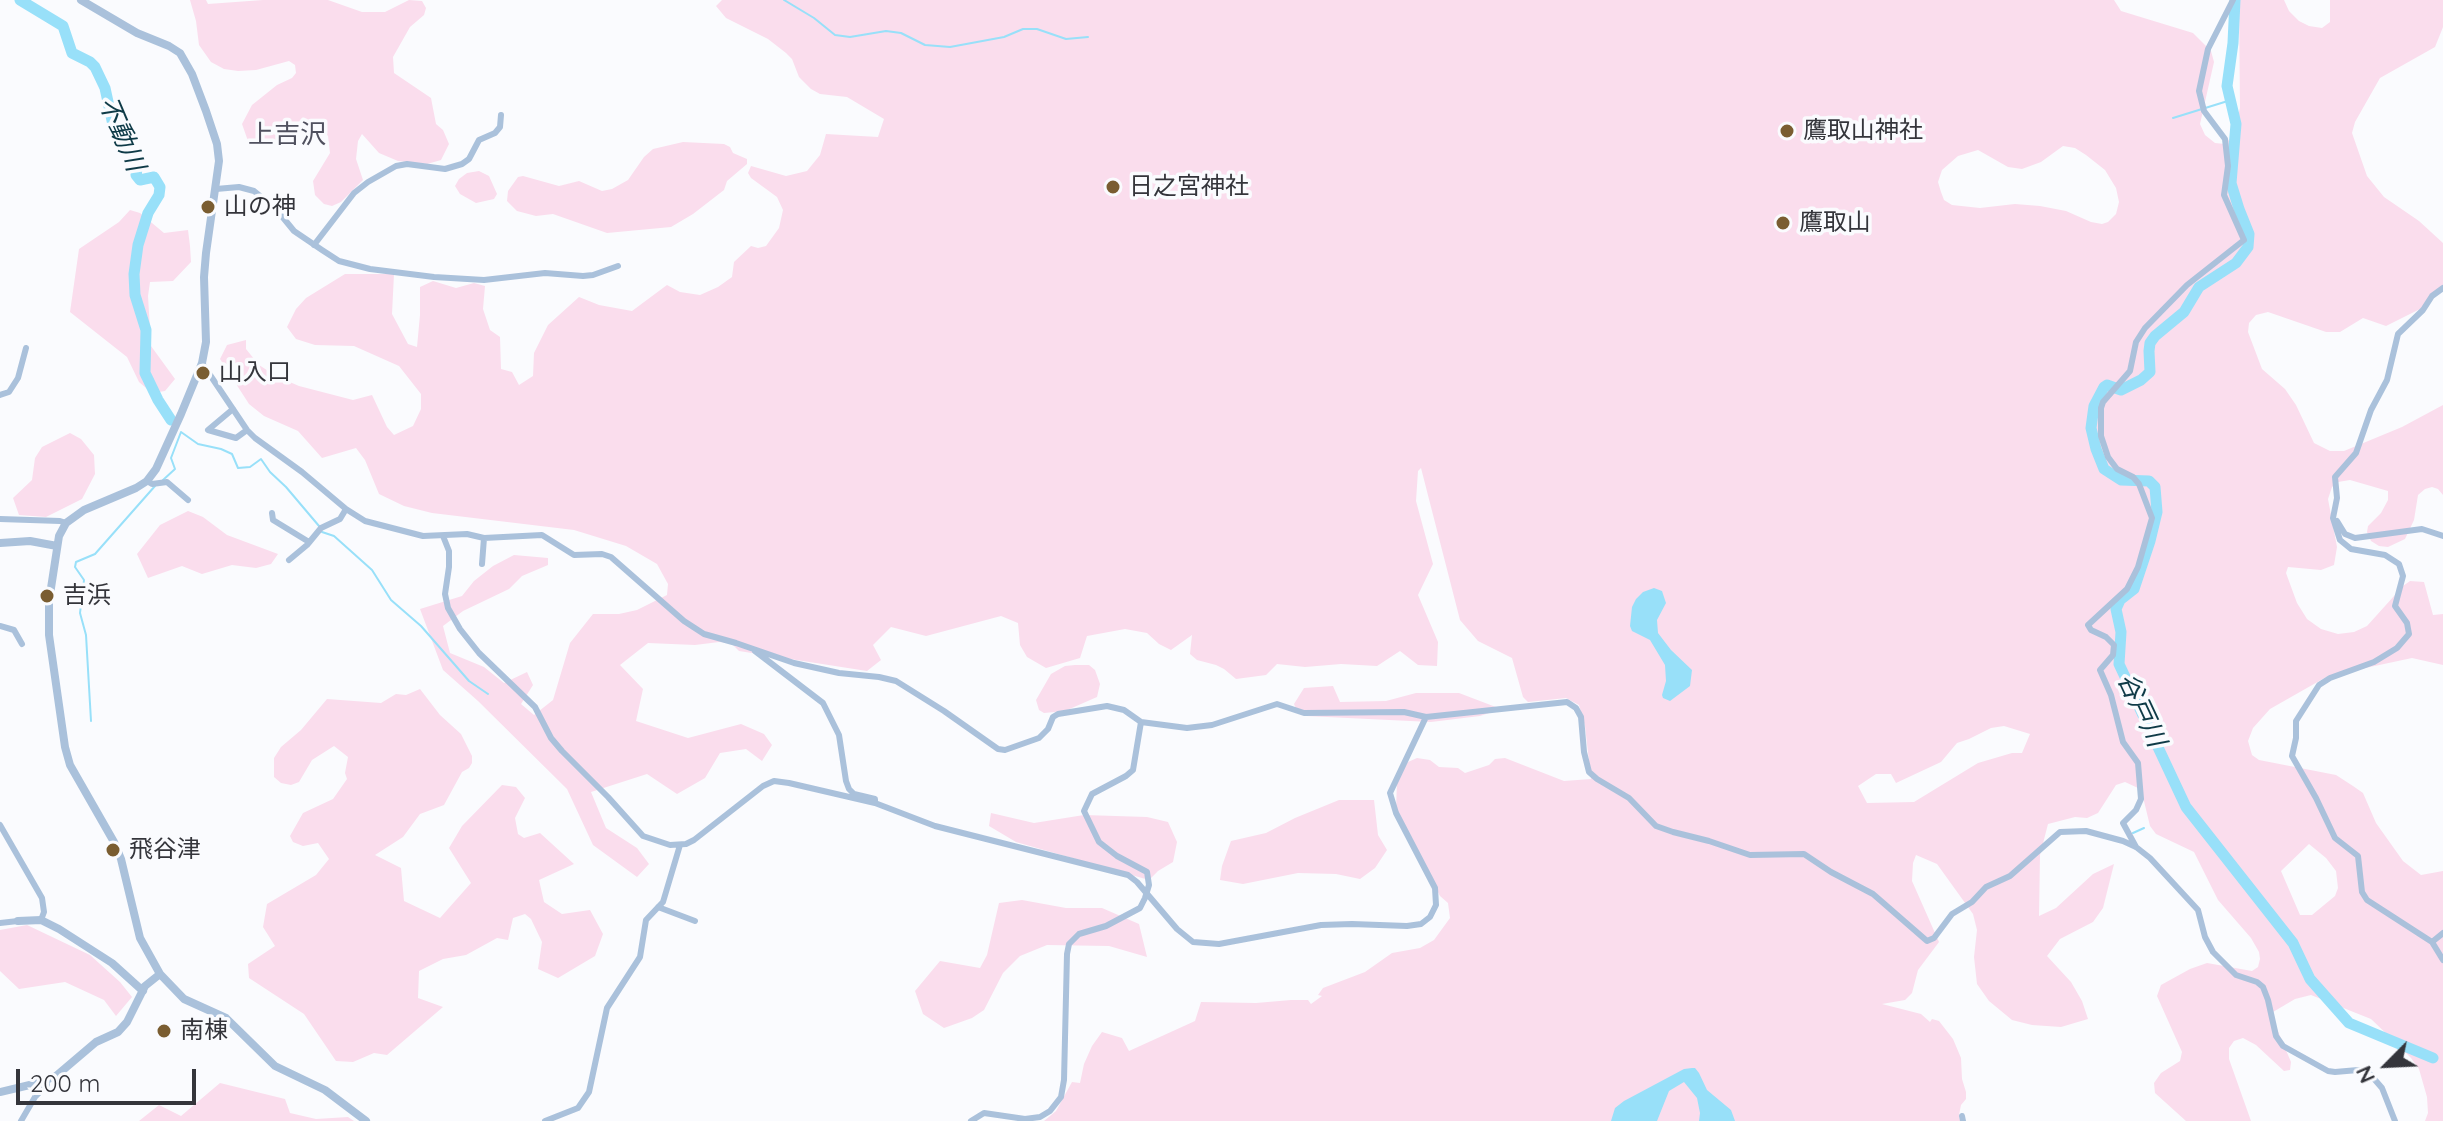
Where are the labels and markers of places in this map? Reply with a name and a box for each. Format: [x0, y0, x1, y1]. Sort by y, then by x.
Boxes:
place label: 鷹取山神社 [1803, 117, 1923, 145]
marker: 鷹取山神社 [1778, 122, 1796, 140]
place label: 日之宮神社 [1129, 173, 1249, 201]
marker: 日之宮神社 [1104, 178, 1122, 196]
place label: 山の神 [224, 193, 296, 221]
marker: 山の神 [199, 198, 217, 216]
place label: 鷹取山 [1799, 209, 1871, 237]
marker: 鷹取山 [1774, 214, 1792, 232]
place label: 山入口 [219, 359, 291, 387]
marker: 山入口 [194, 364, 212, 382]
place label: 吉浜 [63, 582, 111, 610]
marker: 吉浜 [38, 587, 56, 605]
place label: 飛谷津 [129, 836, 201, 864]
marker: 飛谷津 [104, 841, 122, 859]
place label: 南棟 [180, 1017, 228, 1045]
marker: 南棟 [155, 1022, 173, 1040]

